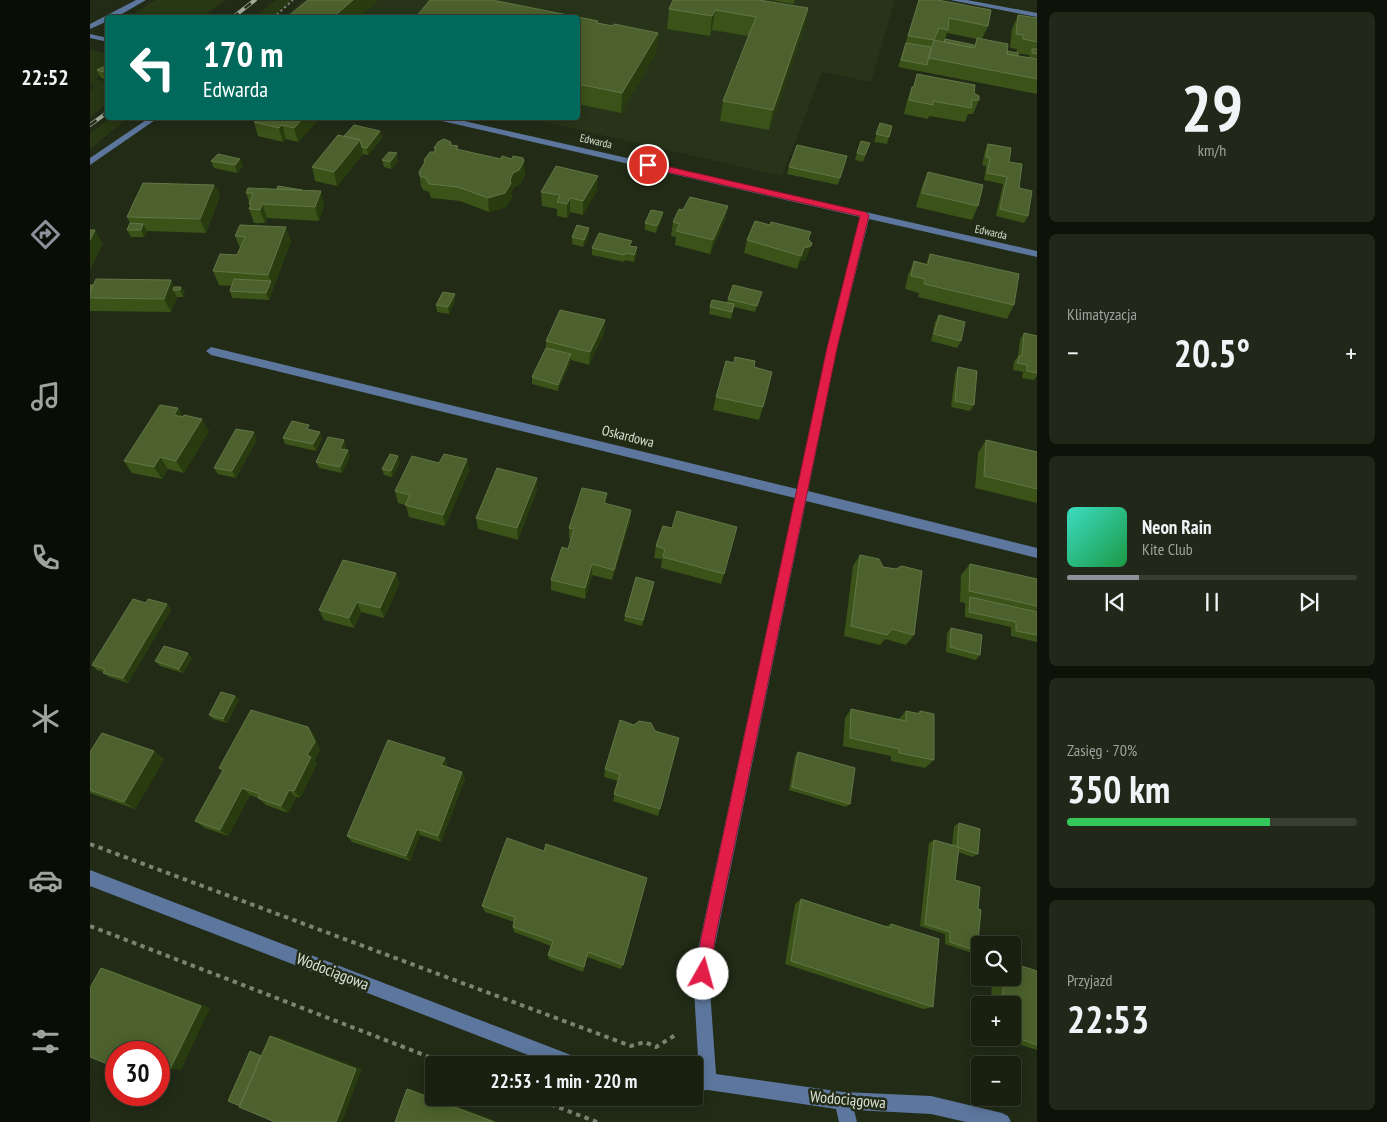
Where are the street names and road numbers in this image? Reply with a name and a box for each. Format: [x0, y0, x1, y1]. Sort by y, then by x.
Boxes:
street label: Edwarda [579, 131, 613, 151]
street label: Edwarda [974, 222, 1008, 242]
street label: Oskardowa [600, 421, 656, 451]
street label: Wodociągowa [294, 948, 372, 994]
street label: Wodociągowa [809, 1086, 887, 1112]

